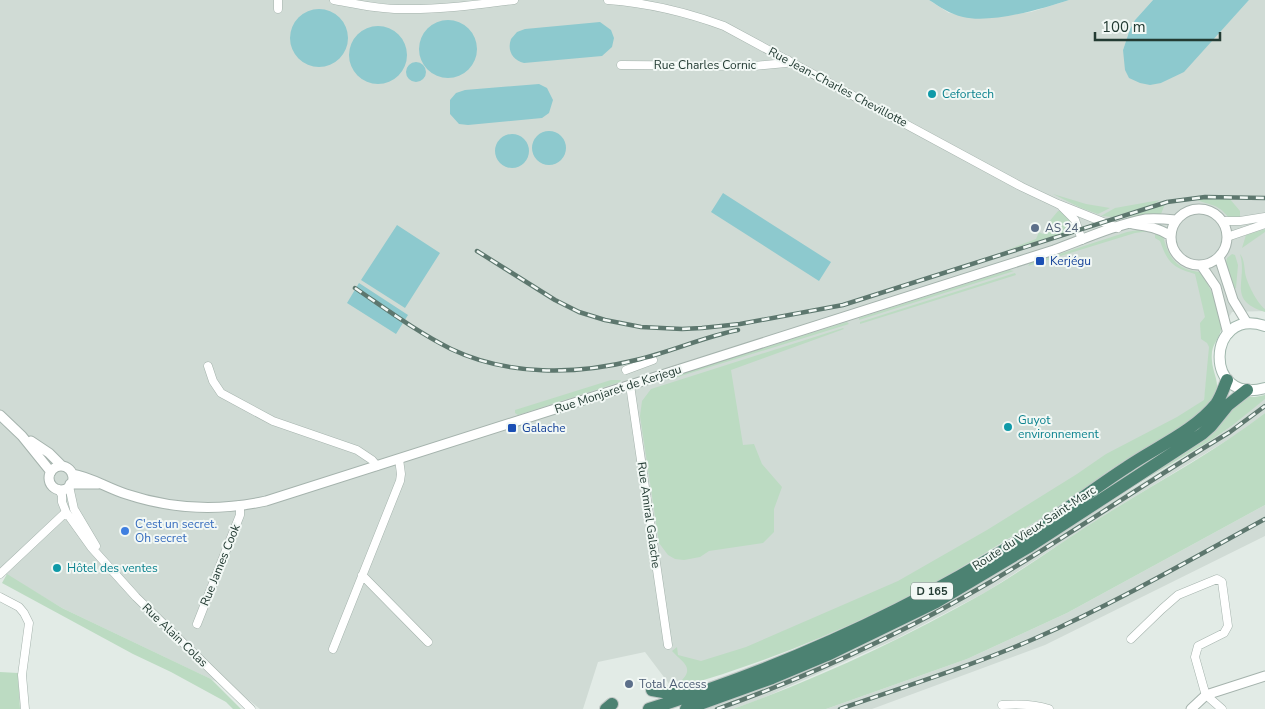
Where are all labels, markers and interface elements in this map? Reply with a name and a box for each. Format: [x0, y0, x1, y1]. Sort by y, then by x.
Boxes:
scale bar [1095, 10, 1220, 42]
text: 100 m [1102, 17, 1146, 37]
street label: Rue Jean-Charles Chevillotte [766, 43, 910, 131]
street label: Rue Charles Cornic [654, 57, 757, 73]
place label: Cefortech [942, 86, 994, 102]
marker: Cefortech [926, 88, 938, 100]
place label: AS 24 [1045, 220, 1079, 236]
marker: AS 24 [1029, 222, 1041, 234]
place label: Kerjégu [1050, 253, 1091, 269]
marker: Kerjégu [1034, 255, 1046, 267]
street label: Rue Monjaret de Kerjegu [552, 361, 684, 417]
place label: Guyot environnement [1018, 412, 1099, 442]
place label: Galache [522, 420, 566, 436]
marker: Guyot environnement [1002, 421, 1014, 433]
marker: Galache [506, 422, 518, 434]
street label: Rue Amiral Galache [634, 461, 664, 569]
street label: Route du Vieux Saint-Marc [969, 482, 1099, 574]
place label: C'est un secret. Oh secret [135, 516, 217, 546]
street label: Rue James Cook [196, 521, 244, 608]
marker: C'est un secret. Oh secret [119, 525, 131, 537]
place label: Hôtel des ventes [67, 560, 158, 576]
marker: Hôtel des ventes [51, 562, 63, 574]
road number: D 165 [911, 582, 953, 600]
street label: Rue Alain Colas [139, 600, 212, 671]
place label: Total Access [639, 676, 707, 692]
marker: Total Access [623, 678, 635, 690]

